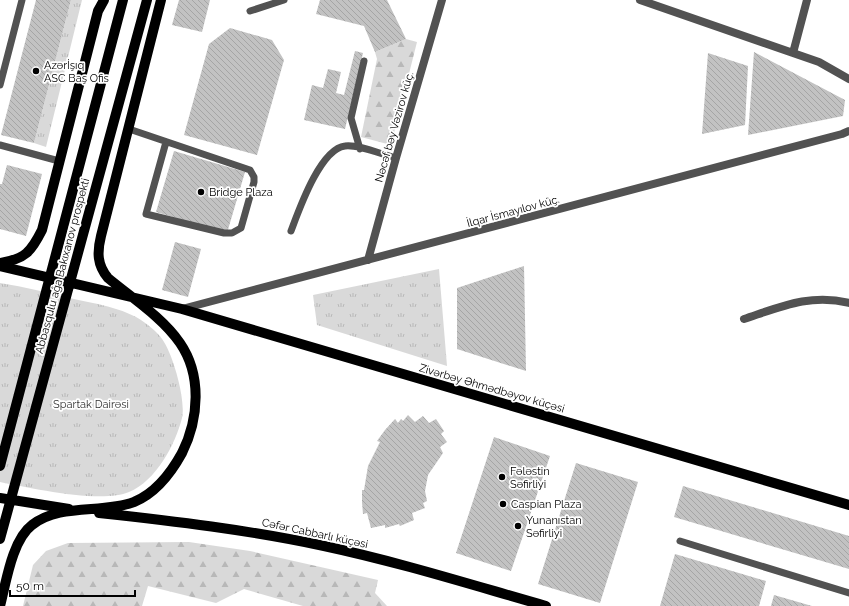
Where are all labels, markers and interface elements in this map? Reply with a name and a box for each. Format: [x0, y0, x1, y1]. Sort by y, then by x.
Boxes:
place label: Azərİşıq ASC Baş Ofis [44, 59, 109, 85]
marker: Azərİşıq ASC Baş Ofis [31, 66, 41, 76]
street label: Nəcəf bəy Vəzirov küç. [372, 70, 417, 184]
street label: Abbasqulu ağa Bakıxanov prospekti [33, 177, 92, 355]
place label: Bridge Plaza [209, 186, 273, 199]
marker: Bridge Plaza [196, 187, 206, 197]
street label: İlqar İsmayılov küç. [465, 193, 561, 230]
street label: Zivərbəy Əhmədbəyov küçəsi [418, 361, 566, 416]
park label: Spartak Dairəsi [53, 398, 129, 411]
place label: Fələstin Səfirliyi [510, 465, 550, 491]
marker: Fələstin Səfirliyi [497, 472, 507, 482]
place label: Caspian Plaza [511, 498, 582, 511]
marker: Caspian Plaza [498, 499, 508, 509]
place label: Yunanıstan Səfirliyi [526, 514, 582, 540]
street label: Cəfər Cabbarlı küçəsi [261, 516, 369, 551]
marker: Yunanıstan Səfirliyi [513, 521, 523, 531]
scale bar [10, 572, 135, 598]
text: 50 m [16, 579, 44, 593]

